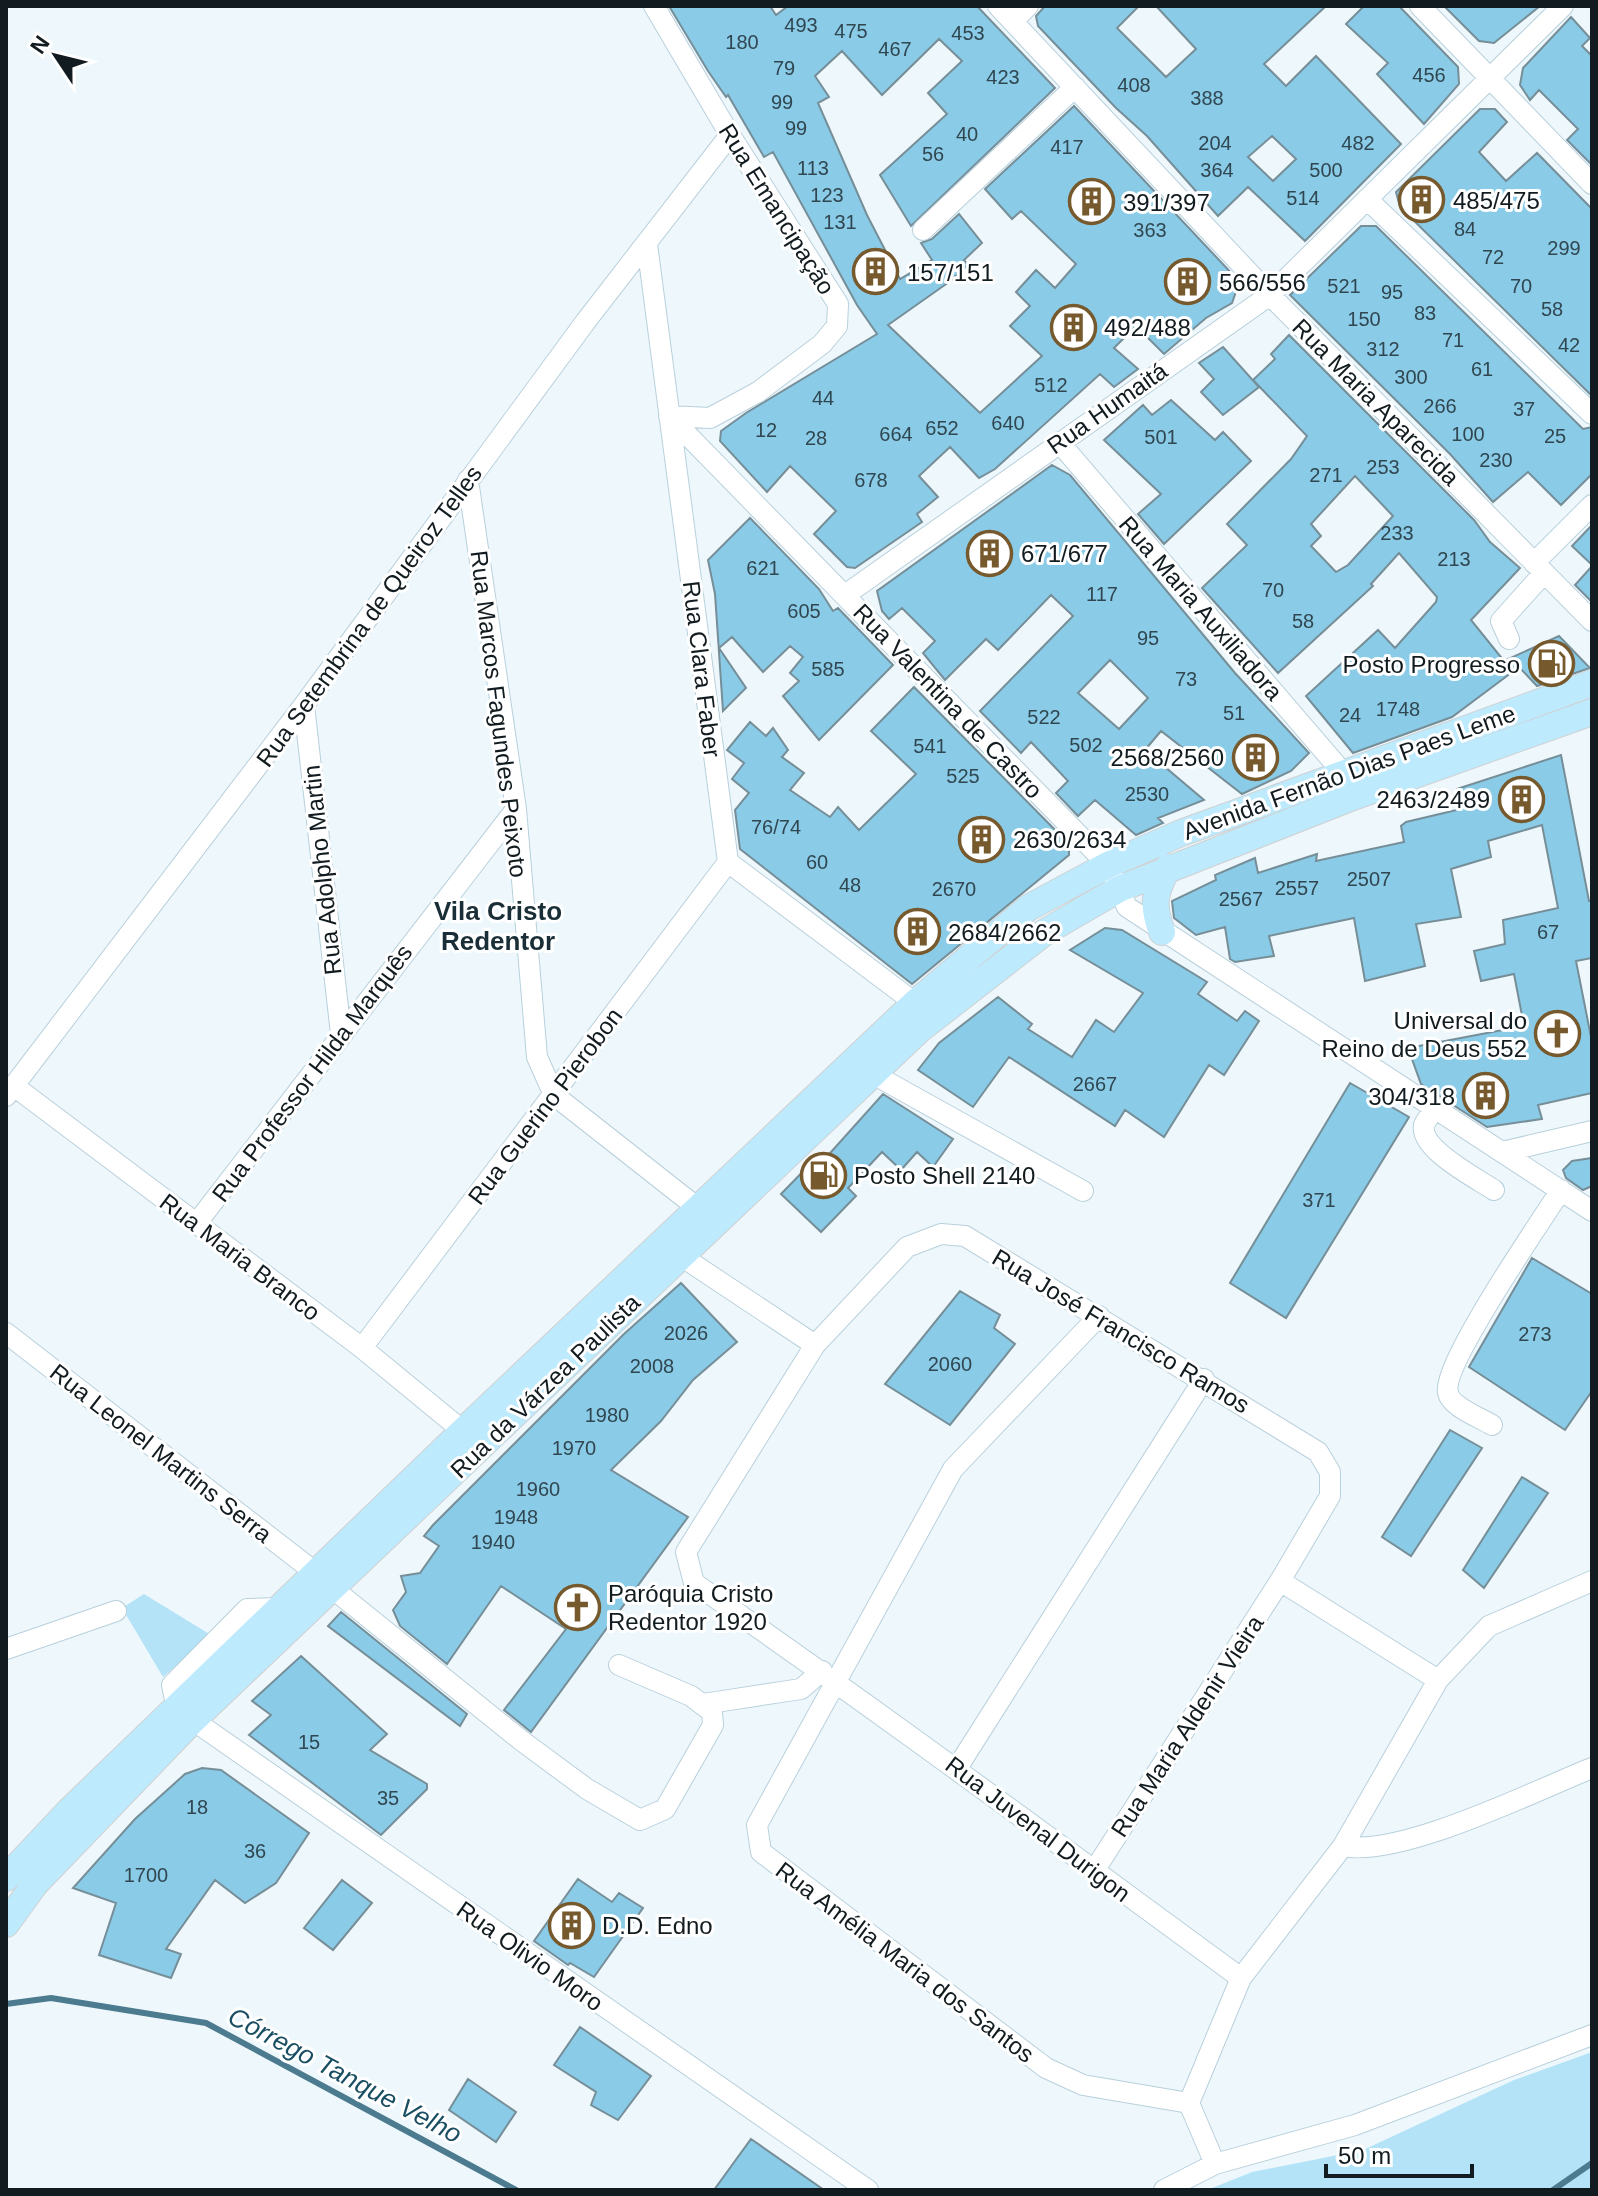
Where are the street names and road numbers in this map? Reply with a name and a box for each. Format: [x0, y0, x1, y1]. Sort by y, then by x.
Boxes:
street label: Rua Emancipação [714, 119, 840, 299]
street label: Rua Maria Aparecida [1287, 313, 1465, 491]
street label: Rua Humaitá [1042, 356, 1173, 459]
street label: Rua Setembrina de Queiroz Telles [251, 460, 487, 772]
street label: Rua Maria Auxiliadora [1114, 511, 1289, 706]
street label: Rua Marcos Fagundes Peixoto [466, 549, 532, 879]
street label: Rua Clara Faber [678, 579, 726, 759]
street label: Rua Valentina de Castro [848, 598, 1048, 804]
street label: Avenida Fernão Dias Paes Leme [1179, 699, 1519, 845]
street label: Rua Adolpho Martin [298, 764, 346, 976]
street label: Rua Professor Hilda Marquês [206, 939, 418, 1207]
street label: Rua Guerino Pierobon [462, 1003, 628, 1209]
street label: Rua Maria Branco [155, 1188, 325, 1326]
street label: Rua José Francisco Ramos [988, 1244, 1254, 1418]
street label: Rua da Várzea Paulista [445, 1288, 646, 1483]
street label: Rua Leonel Martins Serra [45, 1358, 278, 1548]
street label: Rua Maria Aldenir Vieira [1105, 1610, 1269, 1842]
street label: Rua Juvenal Durigon [940, 1751, 1136, 1907]
street label: Rua Amélia Maria dos Santos [771, 1856, 1039, 2068]
street label: Rua Olivio Moro [452, 1896, 608, 2016]

